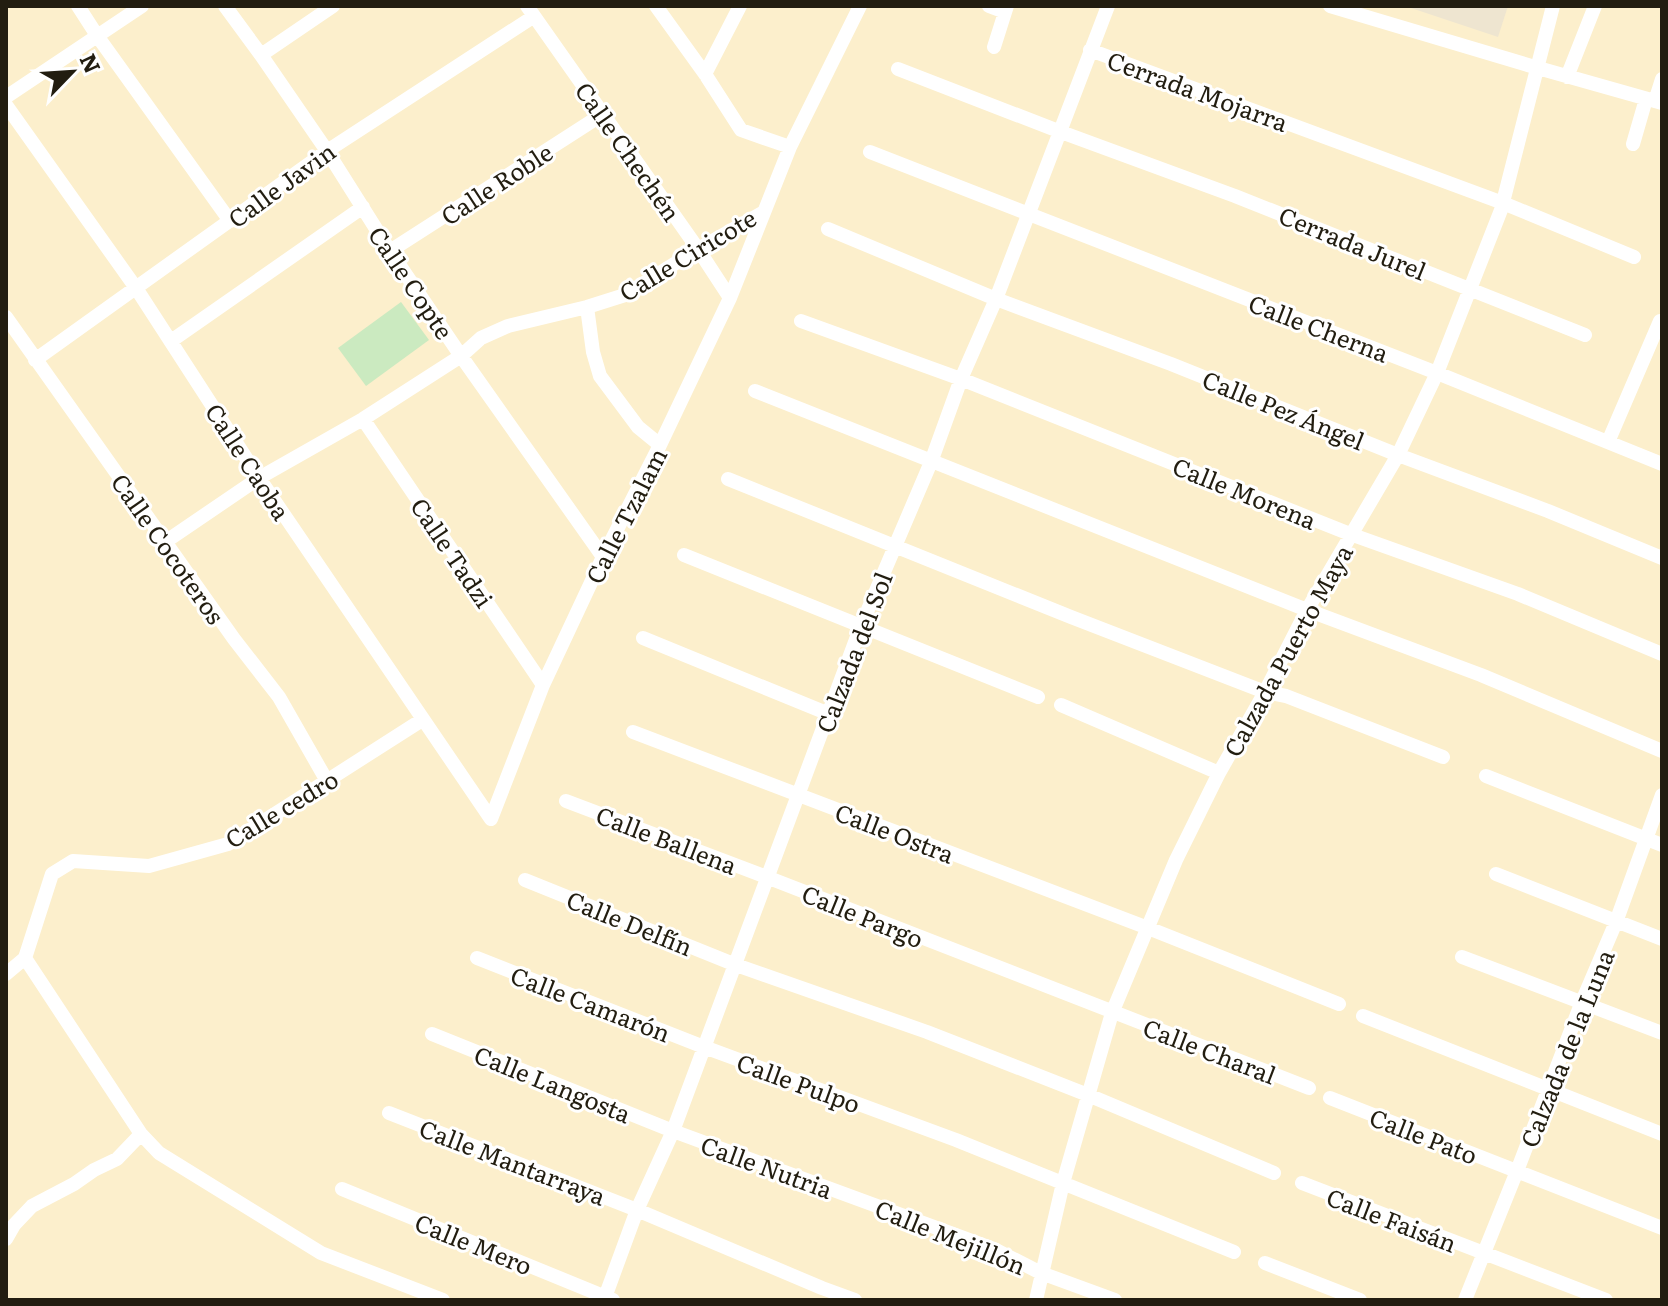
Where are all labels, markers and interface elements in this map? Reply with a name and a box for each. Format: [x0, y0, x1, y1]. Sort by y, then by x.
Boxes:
north arrow [32, 32, 112, 112]
street label: Cerrada Mojarra [1103, 41, 1293, 139]
text: N [73, 48, 110, 78]
street label: Calle Chechén [568, 74, 690, 228]
street label: Calle Javin [220, 133, 342, 235]
street label: Calle Roble [433, 134, 559, 232]
street label: Cerrada Jurel [1274, 197, 1432, 287]
street label: Calle Ciricote [612, 199, 762, 309]
street label: Calle Copte [361, 218, 463, 346]
street label: Calle Cherna [1244, 284, 1394, 370]
street label: Calle Pez Ángel [1198, 361, 1370, 457]
street label: Calle Caoba [198, 396, 300, 526]
street label: Calle Tzalam [576, 441, 674, 589]
street label: Calle Morena [1168, 447, 1322, 537]
street label: Calle Cocoteros [104, 466, 234, 630]
street label: Calle Tadzi [403, 490, 503, 614]
street label: Calzada Puerto Maya [1214, 538, 1360, 762]
street label: Calzada del Sol [806, 566, 900, 738]
street label: Calle cedro [218, 760, 344, 856]
street label: Calle Ostra [830, 793, 960, 871]
street label: Calle Ballena [592, 796, 743, 882]
street label: Calle Pargo [797, 875, 929, 955]
street label: Calle Delfín [562, 881, 698, 963]
street label: Calzada de la Luna [1510, 944, 1622, 1152]
street label: Calle Camarón [506, 956, 676, 1050]
street label: Calle Charal [1138, 1009, 1282, 1091]
street label: Calle Langosta [469, 1036, 637, 1130]
street label: Calle Pulpo [732, 1043, 866, 1121]
street label: Calle Pato [1365, 1098, 1483, 1172]
street label: Calle Mantarraya [415, 1109, 611, 1213]
street label: Calle Nutria [696, 1126, 838, 1206]
street label: Calle Faisán [1322, 1178, 1462, 1260]
street label: Calle Mejillón [870, 1190, 1032, 1282]
street label: Calle Mero [410, 1204, 538, 1282]

